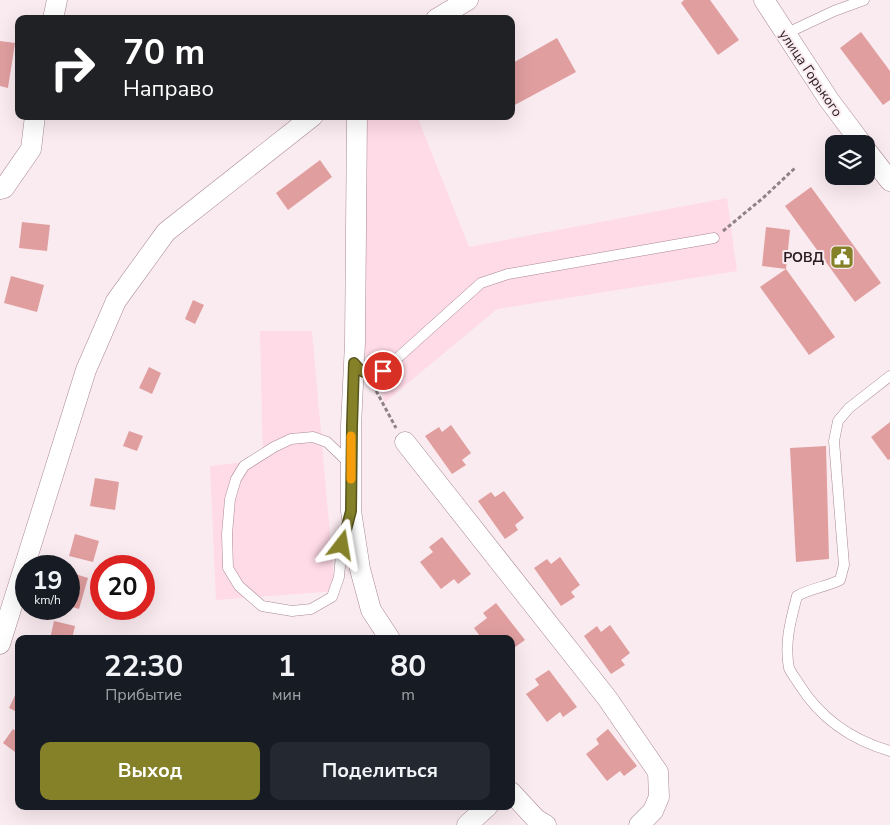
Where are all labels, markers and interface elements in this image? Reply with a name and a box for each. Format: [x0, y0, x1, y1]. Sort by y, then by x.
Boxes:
street label: улица Горького [774, 26, 847, 121]
text: 70 m [123, 29, 205, 76]
icon: right [40, 35, 105, 100]
text: Направо [123, 74, 214, 104]
map controls [825, 135, 875, 185]
button: layers [825, 135, 875, 185]
public building icon: РОВД [829, 244, 855, 270]
place label: РОВД [783, 248, 824, 267]
pin [362, 350, 404, 392]
icon: arrive [369, 357, 397, 385]
position arrow [315, 518, 367, 570]
speed limit sign: 20 [90, 555, 155, 620]
text: 19 [32, 564, 63, 598]
text: km/h [34, 592, 61, 608]
text: 22:30 [104, 646, 183, 687]
text: 1 [278, 646, 296, 687]
text: 80 [390, 646, 426, 687]
text: Прибытие [105, 684, 182, 706]
text: мин [272, 684, 301, 706]
text: m [401, 684, 415, 706]
button: Выход [40, 742, 260, 800]
button: Поделиться [270, 742, 490, 800]

